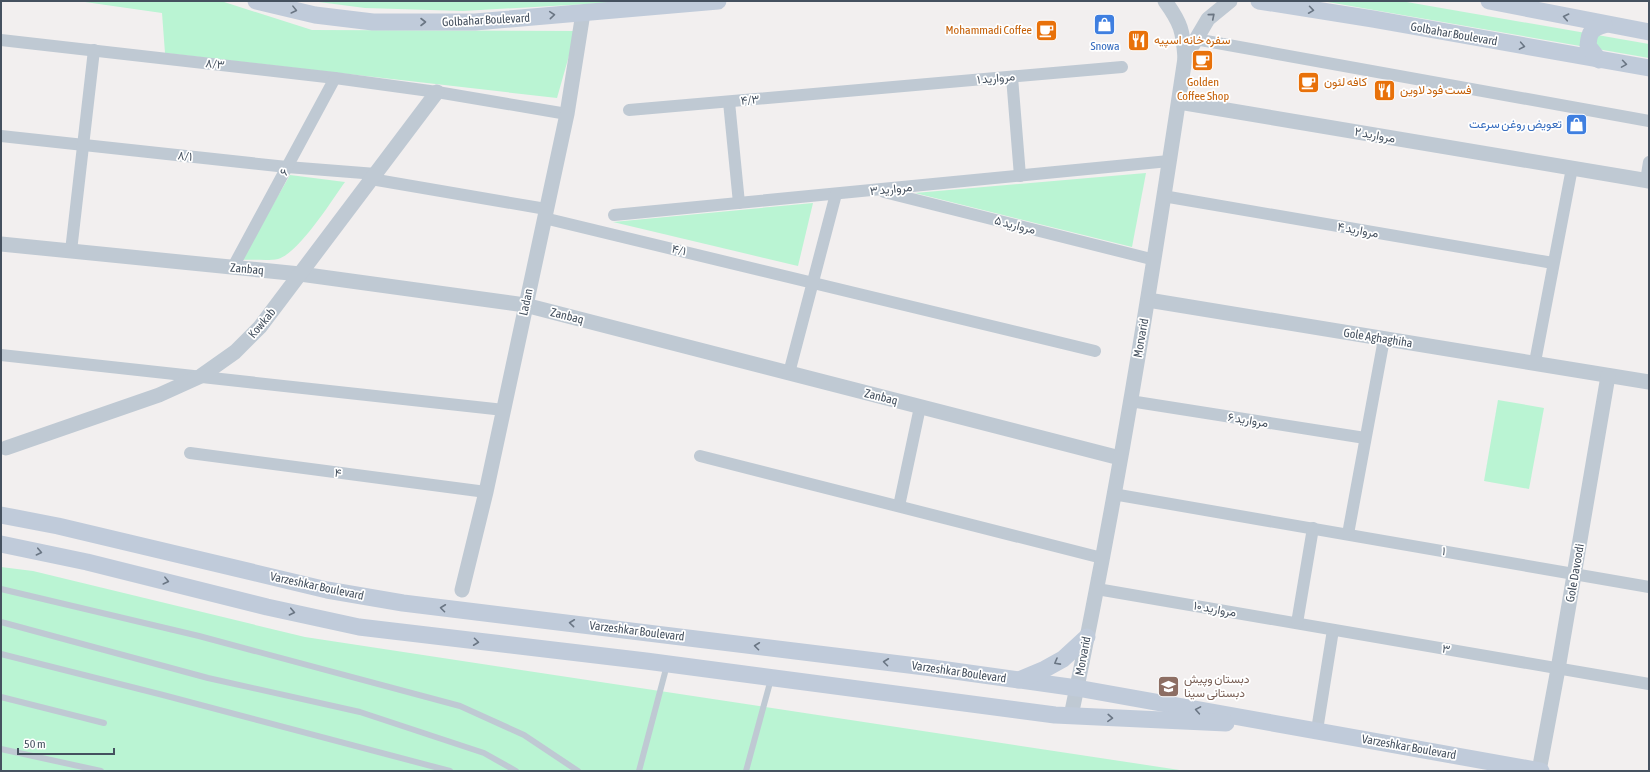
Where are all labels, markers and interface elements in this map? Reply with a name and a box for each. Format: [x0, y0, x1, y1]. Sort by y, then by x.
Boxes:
one-way arrow [290, 5, 297, 14]
one-way arrow [1308, 5, 1314, 14]
street label: Golbahar Boulevard [442, 11, 530, 29]
one-way arrow [549, 11, 555, 20]
shop icon: Snowa [1092, 12, 1118, 38]
one-way arrow [1208, 13, 1215, 20]
one-way arrow [1563, 13, 1569, 21]
cafe icon: Mohammadi Coffee [1034, 17, 1060, 43]
one-way arrow [420, 18, 426, 26]
street label: Golbahar Boulevard [1409, 19, 1499, 49]
place label: Mohammadi Coffee [946, 23, 1032, 37]
restaurant icon: سفره خانه اسپیه [1125, 27, 1151, 53]
place label: سفره خانه اسپیه [1154, 33, 1230, 48]
place label: Snowa [1090, 39, 1120, 53]
one-way arrow [1519, 41, 1525, 50]
cafe icon: Golden Coffee Shop [1190, 48, 1216, 74]
street label: ۸/۳ [205, 56, 225, 72]
one-way arrow [1621, 59, 1627, 68]
street label: مروارید ۱ [976, 69, 1016, 88]
cafe icon: کافه لئون [1295, 69, 1321, 95]
place label: Golden Coffee Shop [1177, 75, 1229, 103]
place label: کافه لئون [1324, 75, 1367, 90]
restaurant icon: فست فود لاوین [1371, 77, 1397, 103]
place label: فست فود لاوین [1400, 83, 1472, 98]
street label: ۴/۳ [740, 92, 760, 108]
shop icon: تعویض روغن سرعت [1564, 111, 1590, 137]
place label: تعویض روغن سرعت [1469, 117, 1562, 132]
street label: مروارید ۲ [1353, 125, 1396, 146]
street label: ۸/۱ [177, 148, 193, 164]
street label: ۶ [276, 166, 292, 178]
street label: مروارید ۳ [869, 180, 913, 199]
street label: مروارید ۵ [993, 213, 1037, 238]
street label: مروارید ۴ [1336, 219, 1380, 241]
street label: ۴/۱ [670, 241, 688, 259]
street label: Zanbaq [230, 261, 264, 277]
street label: Ladan [516, 287, 536, 317]
street label: Kowkab [245, 305, 279, 341]
street label: Zanbaq [549, 305, 585, 327]
street label: Morvarid [1131, 317, 1151, 359]
street label: Gole Aghaghiha [1342, 326, 1414, 350]
street label: Zanbaq [863, 386, 899, 408]
street label: مروارید ۶ [1227, 410, 1269, 431]
street label: ۴ [334, 466, 343, 480]
street label: Gole Davoodi [1563, 543, 1587, 603]
street label: ۱ [1441, 544, 1447, 558]
one-way arrow [36, 548, 42, 556]
street label: Varzeshkar Boulevard [269, 569, 365, 603]
one-way arrow [163, 577, 169, 585]
street label: مروارید ۱۰ [1192, 598, 1238, 621]
one-way arrow [440, 604, 446, 613]
one-way arrow [289, 608, 295, 616]
street label: Varzeshkar Boulevard [589, 618, 685, 644]
one-way arrow [569, 619, 575, 628]
street label: Morvarid [1072, 635, 1094, 677]
one-way arrow [473, 637, 479, 646]
street label: ۳ [1441, 641, 1451, 657]
one-way arrow [754, 642, 760, 651]
one-way arrow [883, 658, 889, 667]
street label: Varzeshkar Boulevard [911, 658, 1007, 686]
one-way arrow [1054, 658, 1061, 665]
place label: دبستان وپیش دبستانی سینا [1184, 672, 1250, 701]
school or university icon: دبستان وپیش دبستانی سینا [1156, 673, 1182, 699]
one-way arrow [1195, 706, 1202, 715]
one-way arrow [1107, 714, 1113, 723]
scale bar [18, 730, 114, 756]
street label: Varzeshkar Boulevard [1361, 732, 1457, 762]
text: 50 m [24, 737, 46, 751]

